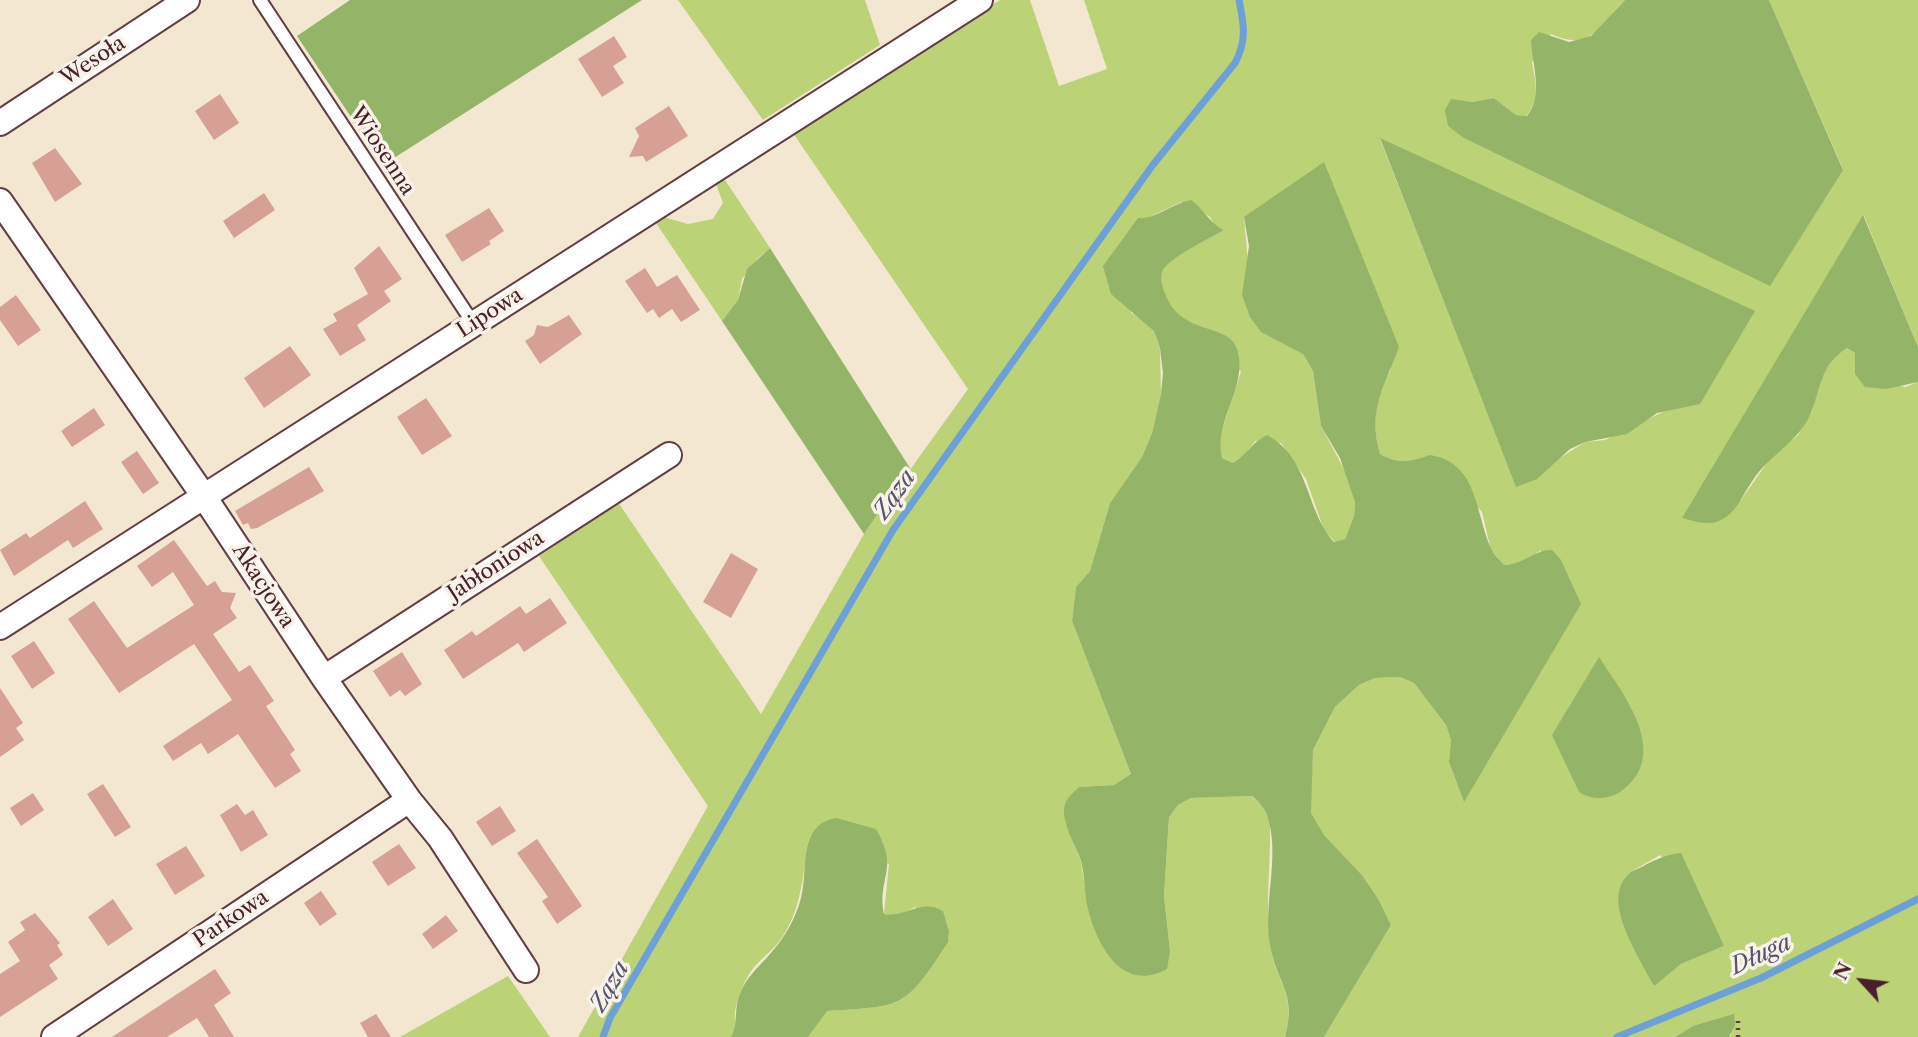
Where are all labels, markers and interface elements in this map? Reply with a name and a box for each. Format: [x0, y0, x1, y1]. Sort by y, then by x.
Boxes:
street label: Wesoła [56, 31, 130, 91]
street label: Wiosenna [344, 102, 420, 200]
street label: Lipowa [452, 282, 528, 344]
water label: Ząza [868, 465, 922, 525]
street label: Jabłoniowa [443, 526, 549, 606]
street label: Akacjowa [226, 539, 300, 633]
street label: Parkowa [189, 885, 273, 953]
water label: Długa [1726, 929, 1796, 981]
north arrow [1827, 946, 1897, 1016]
water label: Ząza [584, 957, 636, 1017]
text: N [1829, 959, 1857, 984]

